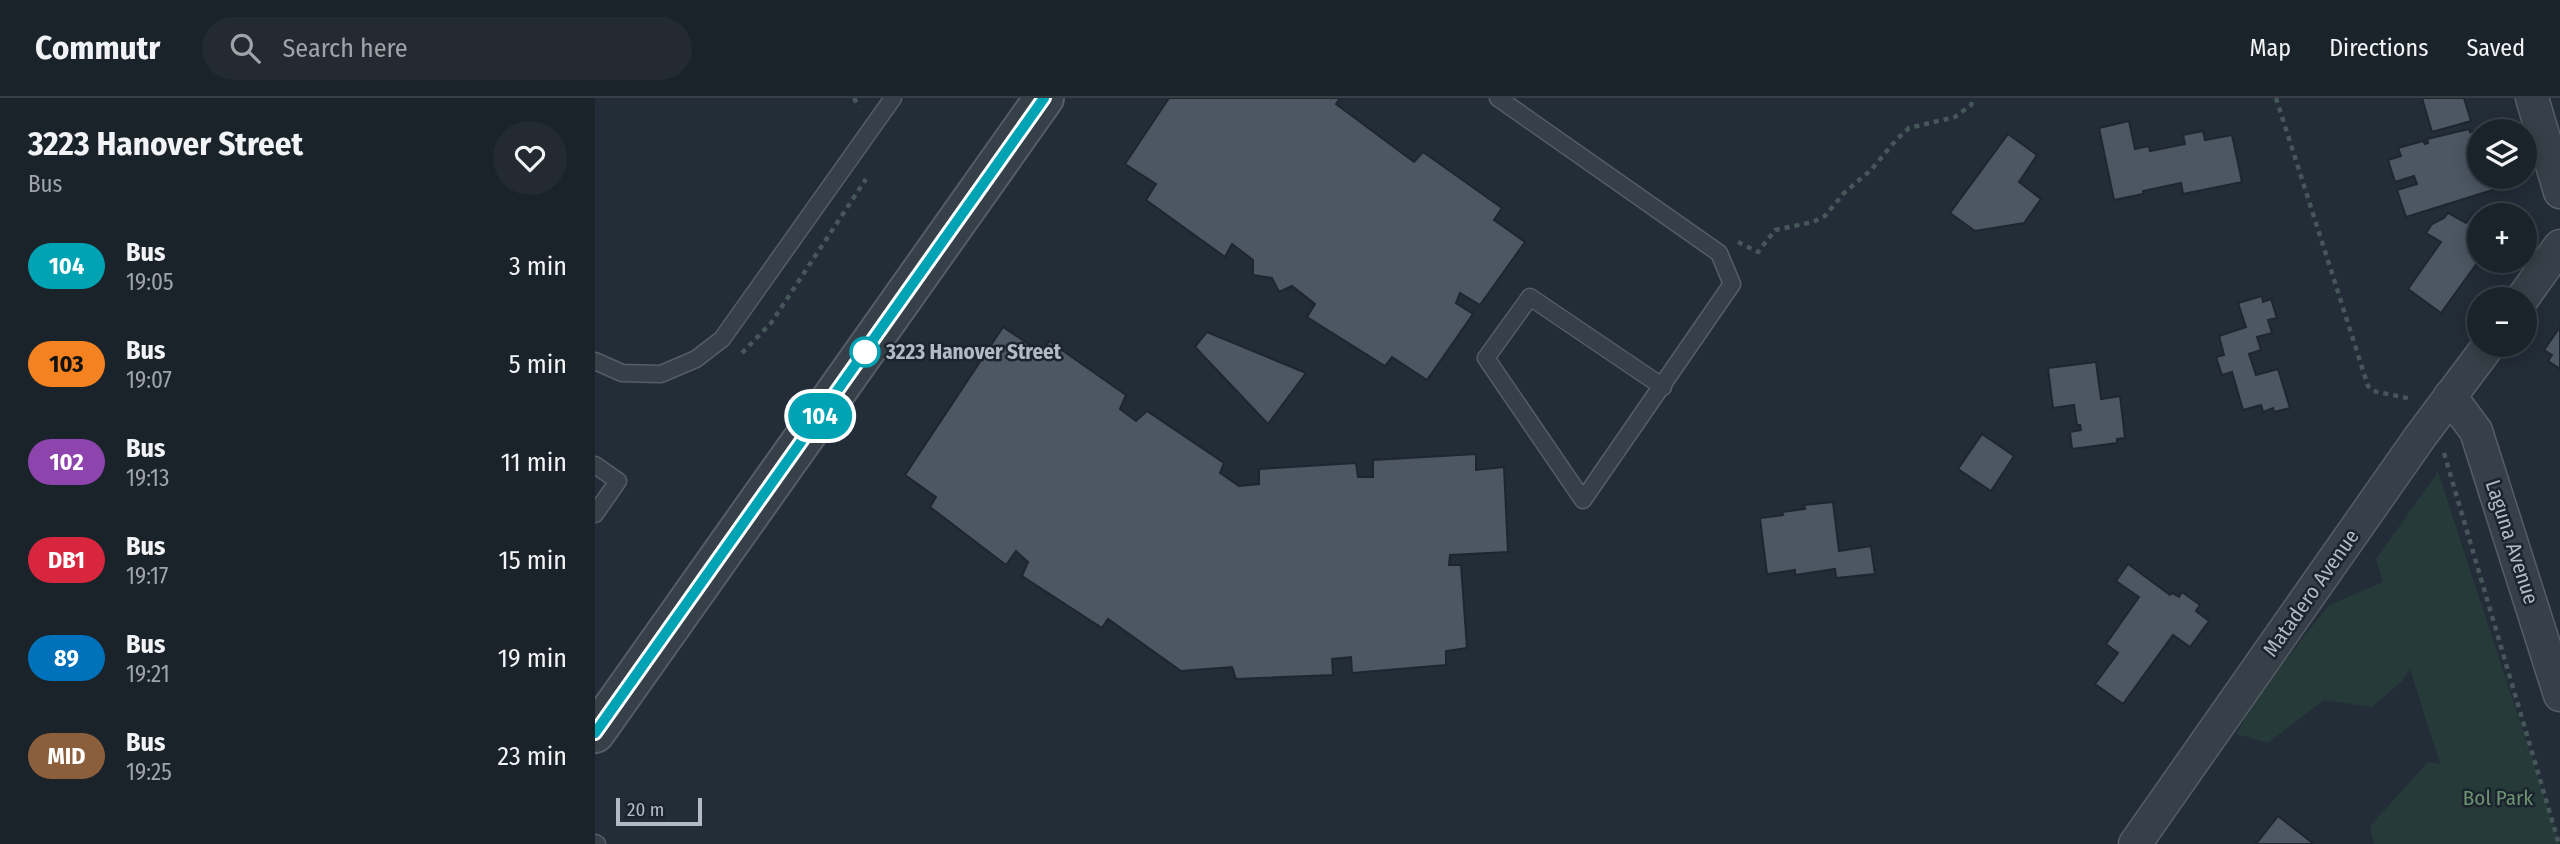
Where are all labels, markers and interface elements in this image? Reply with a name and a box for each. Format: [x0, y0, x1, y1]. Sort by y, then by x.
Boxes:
search box [202, 17, 692, 80]
text: Commutr [35, 28, 160, 68]
icon: search [226, 29, 264, 67]
text: Search here [282, 33, 408, 64]
text: Map [2250, 34, 2291, 62]
text: Directions [2329, 34, 2428, 62]
text: Saved [2466, 34, 2525, 62]
map controls [2467, 119, 2537, 357]
button: layers [2467, 119, 2537, 189]
button: heart [493, 121, 567, 195]
text: 3223 Hanover Street [28, 124, 303, 164]
text: Bus [28, 170, 62, 198]
button: + [2467, 203, 2537, 273]
text: Bus [126, 237, 165, 268]
text: 3 min [509, 251, 567, 282]
text: 104 [49, 252, 84, 280]
text: 19:05 [126, 268, 174, 296]
button: − [2467, 287, 2537, 357]
text: Bus [126, 335, 165, 366]
marker: 3223 Hanover Street [850, 337, 880, 367]
place label: 3223 Hanover Street [885, 339, 1062, 365]
text: 5 min [509, 349, 567, 380]
text: 103 [49, 350, 84, 378]
text: 19:07 [126, 366, 172, 394]
line badge: 104 [780, 393, 860, 439]
text: 104 [802, 402, 838, 430]
text: Bus [126, 433, 165, 464]
text: 11 min [501, 447, 567, 478]
text: 102 [49, 448, 84, 476]
text: 19:13 [126, 464, 169, 492]
street label: Laguna Avenue [2480, 477, 2544, 607]
street label: Matadero Avenue [2257, 524, 2365, 662]
text: Bus [126, 531, 165, 562]
text: 15 min [499, 545, 567, 576]
text: DB1 [48, 546, 85, 574]
text: 19:17 [126, 562, 168, 590]
text: Bus [126, 629, 165, 660]
text: 19 min [498, 643, 567, 674]
text: 89 [54, 644, 79, 672]
text: 19:21 [126, 660, 170, 688]
text: Bus [126, 727, 165, 758]
text: 23 min [498, 741, 567, 772]
text: MID [47, 742, 86, 770]
text: 19:25 [126, 758, 172, 786]
park label: Bol Park [2463, 785, 2533, 811]
scale bar [616, 795, 702, 827]
text: 20 m [627, 798, 664, 821]

